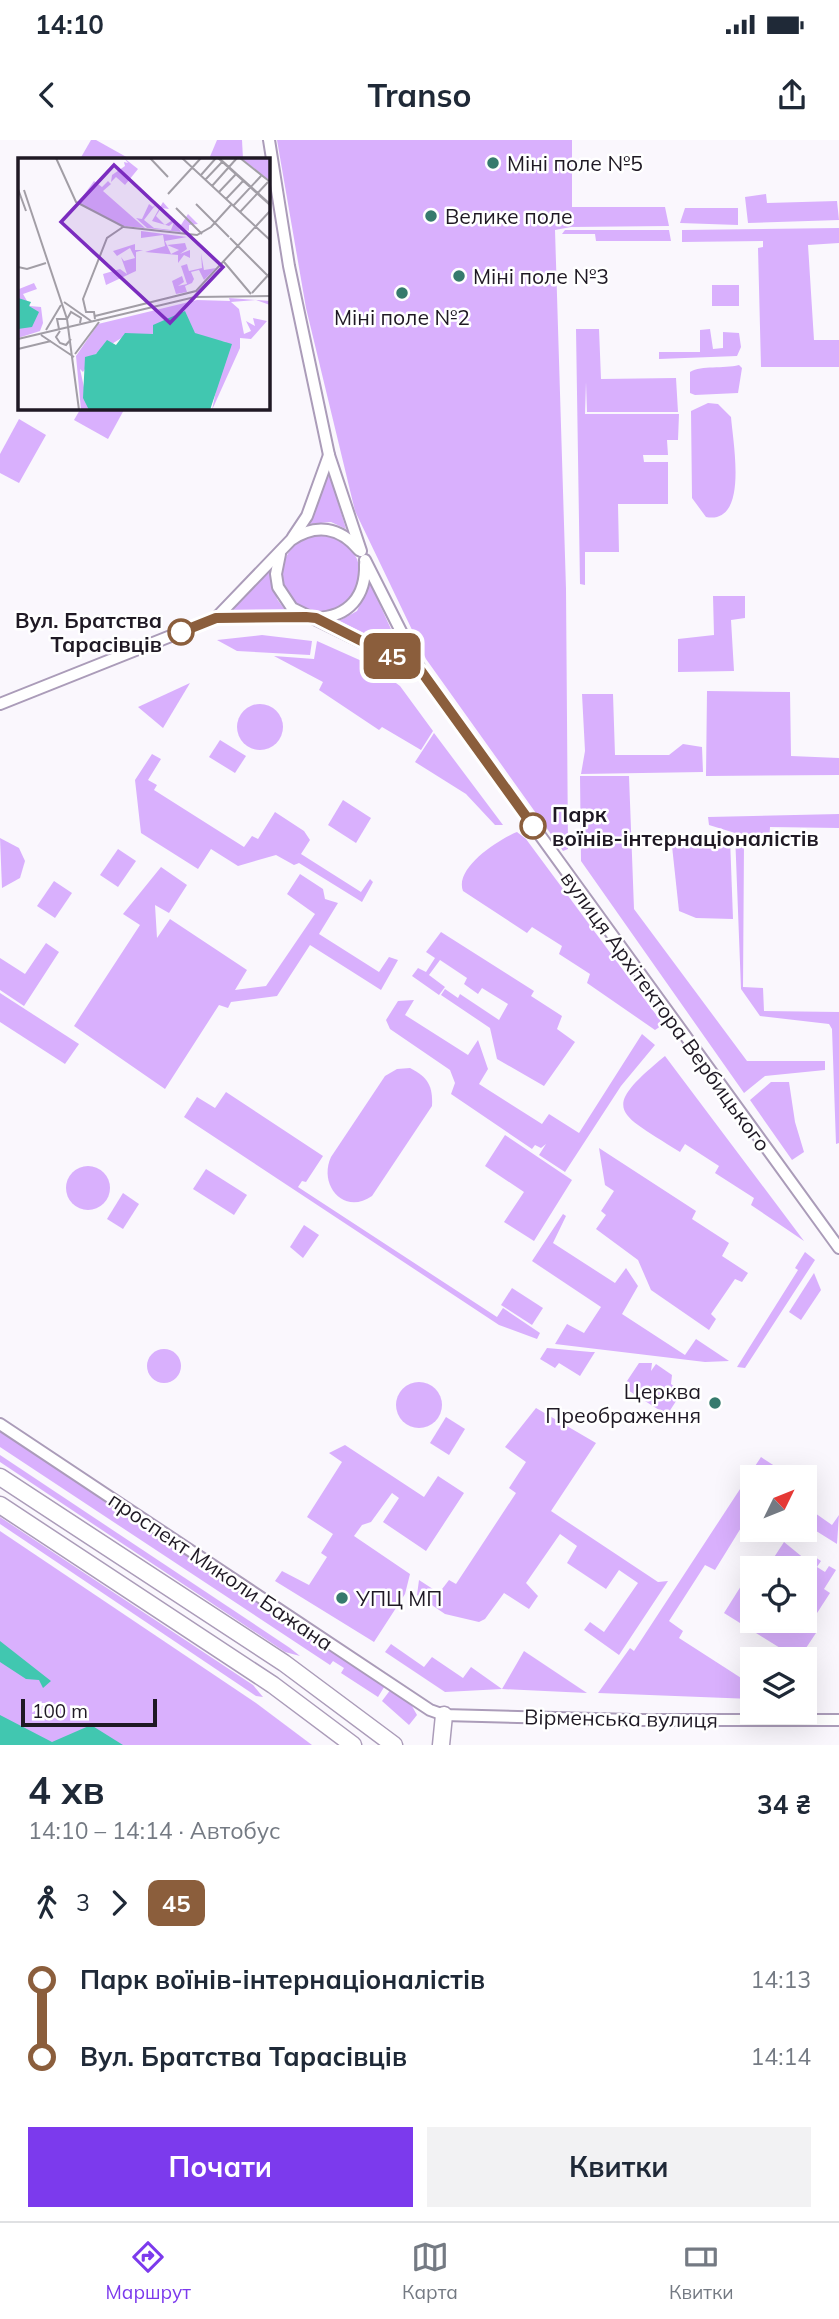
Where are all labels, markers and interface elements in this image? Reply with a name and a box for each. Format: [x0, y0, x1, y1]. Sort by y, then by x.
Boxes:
text: 14:10 [35, 8, 104, 41]
text: Transo [368, 75, 471, 115]
icon: back [28, 76, 66, 114]
icon: share [773, 76, 811, 114]
place label: Міні поле №5 [507, 150, 643, 176]
marker: Міні поле №5 [485, 155, 501, 171]
inset map [18, 158, 270, 410]
place label: Велике поле [445, 203, 573, 229]
marker: Велике поле [423, 208, 439, 224]
place label: Міні поле №3 [473, 263, 609, 289]
marker: Міні поле №3 [451, 268, 467, 284]
marker: Міні поле №2 [394, 285, 410, 301]
place label: Міні поле №2 [334, 304, 470, 330]
place label: Вул. Братства Тарасівців [15, 607, 162, 657]
marker: Вул. Братства Тарасівців [168, 619, 194, 645]
line badge: 45 [360, 633, 424, 679]
text: 45 [378, 641, 406, 671]
place label: Парк воїнів-інтернаціоналістів [552, 801, 819, 851]
marker: Парк воїнів-інтернаціоналістів [520, 813, 546, 839]
street label: вулиця Архітектора Вербицького [556, 866, 776, 1156]
place label: Церква Преображення [545, 1378, 701, 1428]
marker: Церква Преображення [707, 1395, 723, 1411]
north arrow [740, 1465, 817, 1542]
map controls [740, 1465, 817, 1724]
street label: проспект Миколи Бажана [104, 1486, 338, 1656]
button: locate [740, 1556, 817, 1633]
place label: УПЦ МП [355, 1585, 442, 1611]
marker: УПЦ МП [334, 1590, 350, 1606]
button: layers [740, 1647, 817, 1724]
scale bar [21, 1696, 158, 1728]
text: 100 m [32, 1699, 88, 1723]
street label: Вірменська вулиця [524, 1703, 718, 1733]
text: 4 хв [28, 1766, 105, 1814]
text: 34 ₴ [757, 1788, 811, 1821]
text: 14:10 – 14:14 · Автобус [28, 1816, 281, 1845]
icon: walk [28, 1884, 66, 1922]
icon: forward [100, 1884, 138, 1922]
text: 3 [76, 1888, 90, 1917]
text: 45 [162, 1888, 191, 1918]
text: Парк воїнів-інтернаціоналістів [80, 1963, 485, 1996]
text: 14:13 [751, 1965, 811, 1994]
text: Вул. Братства Тарасівців [80, 2040, 407, 2073]
text: 14:14 [751, 2042, 811, 2071]
button: Почати [28, 2127, 413, 2207]
button: Квитки [427, 2127, 811, 2207]
tab: Маршрут [106, 2238, 191, 2304]
tab: Карта [402, 2238, 458, 2304]
tab: Квитки [669, 2238, 733, 2304]

